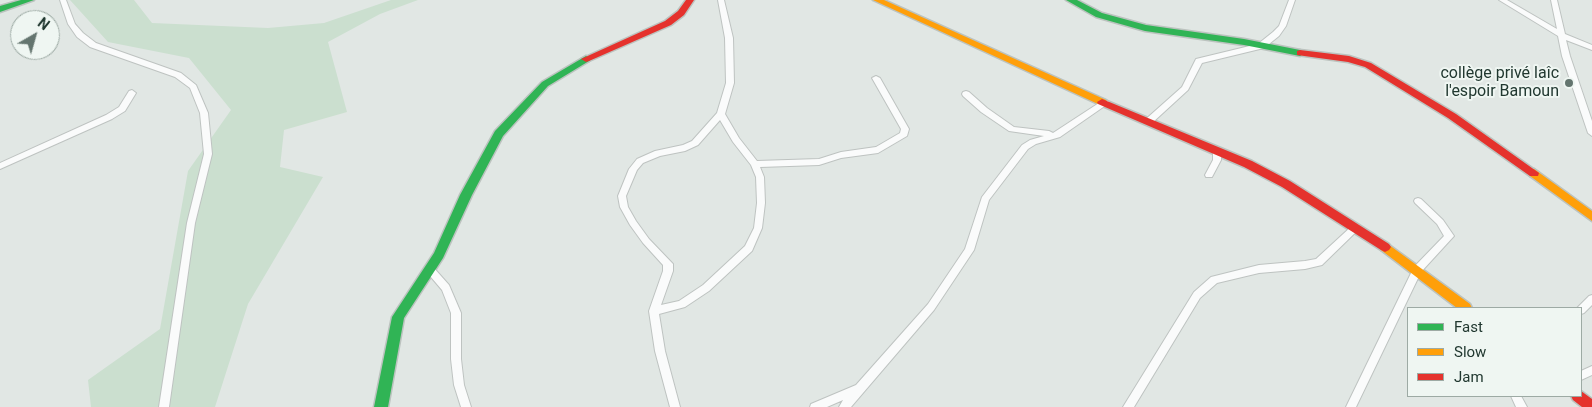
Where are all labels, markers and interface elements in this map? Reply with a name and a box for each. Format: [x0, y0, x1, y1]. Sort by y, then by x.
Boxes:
north arrow [10, 10, 60, 60]
text: N [35, 15, 52, 33]
place label: collège privé laîc l'espoir Bamoun [1440, 64, 1559, 102]
marker: collège privé laîc l'espoir Bamoun [1563, 77, 1575, 89]
legend [1407, 307, 1582, 397]
text: Fast [1454, 318, 1483, 336]
text: Slow [1454, 343, 1486, 361]
text: Jam [1454, 368, 1484, 386]

